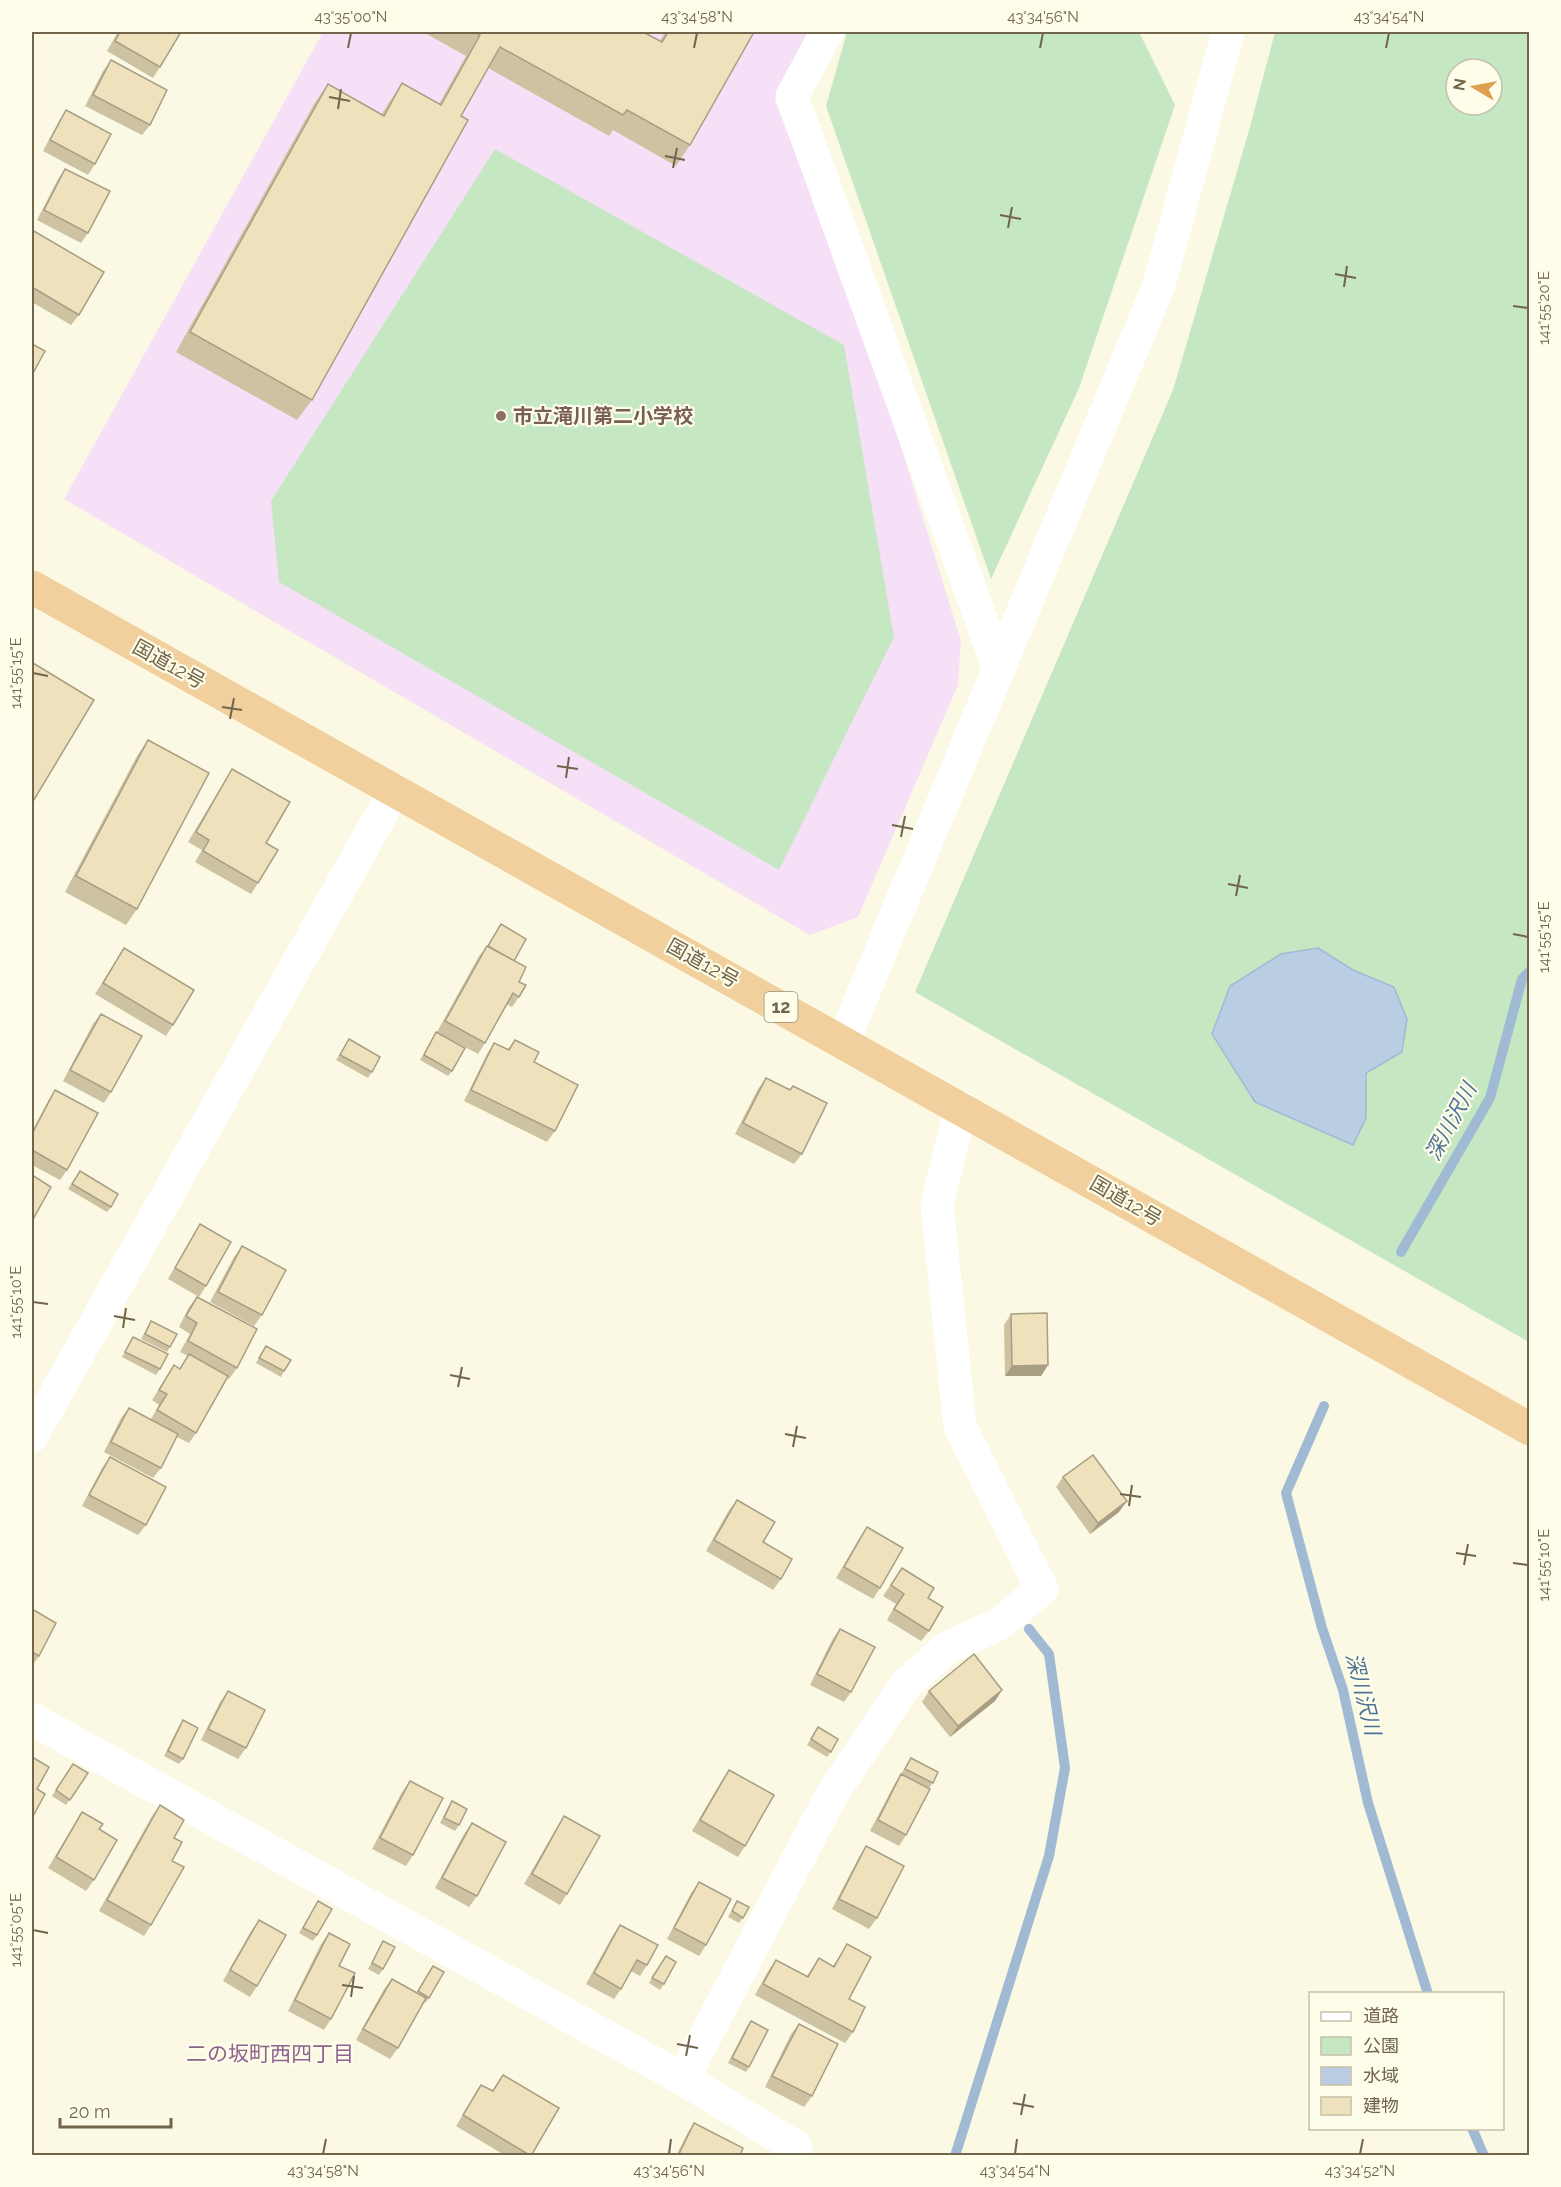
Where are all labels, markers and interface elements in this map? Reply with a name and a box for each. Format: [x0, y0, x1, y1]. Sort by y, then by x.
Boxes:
text: 43°35'00"N [315, 8, 387, 26]
text: 43°34'58"N [661, 8, 733, 26]
text: 43°34'56"N [1007, 8, 1079, 26]
text: 43°34'54"N [1354, 8, 1424, 26]
north arrow [1444, 57, 1504, 117]
text: N [1449, 77, 1470, 92]
text: 141°55'20"E [1535, 271, 1553, 345]
place label: 市立滝川第二小学校 [513, 404, 693, 428]
marker: 市立滝川第二小学校 [494, 409, 508, 423]
street label: 国道12号 [129, 634, 209, 694]
text: 141°55'15"E [7, 637, 25, 709]
text: 141°55'15"E [1535, 901, 1553, 973]
street label: 国道12号 [663, 933, 743, 993]
road number: 12 [764, 992, 798, 1022]
water label: 深川沢川 [1420, 1077, 1482, 1165]
street label: 国道12号 [1086, 1171, 1166, 1231]
text: 141°55'10"E [7, 1266, 25, 1338]
text: 141°55'10"E [1535, 1529, 1553, 1601]
water label: 深川沢川 [1341, 1650, 1386, 1740]
text: 141°55'05"E [7, 1893, 25, 1967]
legend [1309, 1992, 1504, 2130]
text: 道路 [1363, 2005, 1399, 2026]
text: 公園 [1363, 2035, 1399, 2056]
district label: 二の坂町西四丁目 [186, 2041, 354, 2066]
text: 水域 [1363, 2065, 1399, 2086]
scale bar [60, 2091, 171, 2129]
text: 建物 [1363, 2095, 1399, 2116]
text: 20 m [69, 2101, 111, 2122]
text: 43°34'58"N [287, 2162, 359, 2180]
text: 43°34'56"N [633, 2162, 705, 2180]
text: 43°34'54"N [980, 2162, 1050, 2180]
text: 43°34'52"N [1325, 2162, 1395, 2180]

